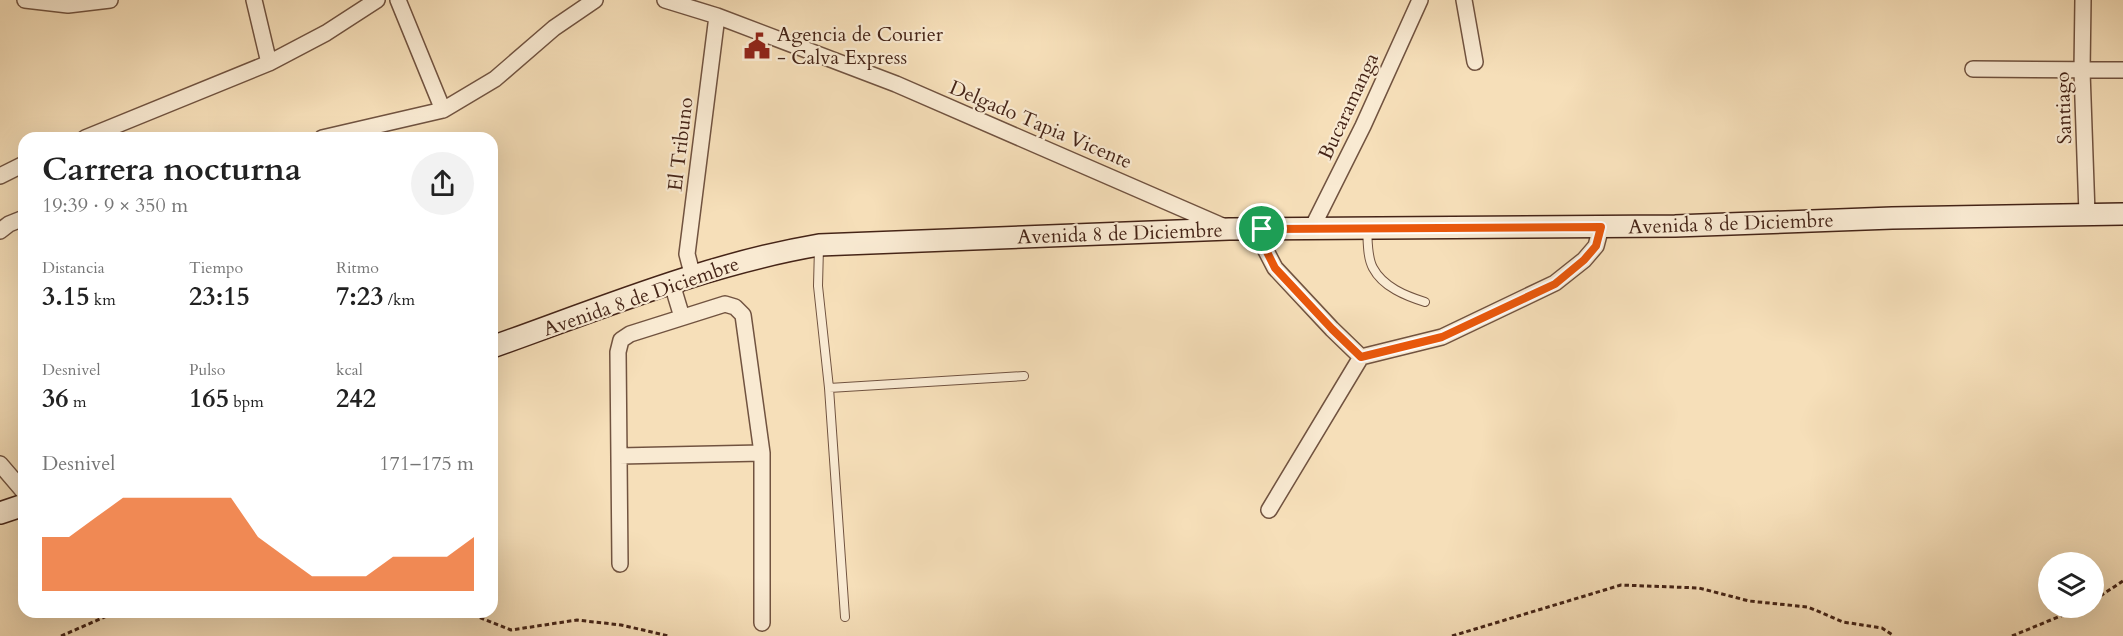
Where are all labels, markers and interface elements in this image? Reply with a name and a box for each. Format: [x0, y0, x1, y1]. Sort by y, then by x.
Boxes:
place label: Agencia de Courier - Calva Express [777, 21, 944, 71]
public building icon: Agencia de Courier - Calva Express [742, 31, 772, 61]
street label: Bucaramanga [1312, 48, 1385, 164]
street label: Santiago [2049, 71, 2078, 145]
street label: Delgado Tapia Vicente [945, 74, 1136, 175]
street label: El Tribuno [661, 95, 700, 192]
text: Carrera nocturna [42, 147, 301, 192]
button: share [411, 152, 474, 215]
text: 19:39 · 9 × 350 m [42, 192, 188, 219]
pin [1236, 203, 1287, 254]
street label: Avenida 8 de Diciembre [1628, 206, 1834, 241]
icon: arrive [1245, 212, 1278, 245]
street label: Avenida 8 de Diciembre [1017, 216, 1223, 251]
street label: Avenida 8 de Diciembre [540, 250, 743, 343]
text: Distancia [42, 257, 105, 279]
text: Tiempo [189, 257, 243, 279]
text: Ritmo [336, 257, 379, 279]
text: 3.15 [42, 279, 90, 314]
text: 23:15 [189, 279, 250, 314]
text: 7:23 [336, 279, 384, 314]
text: km [90, 289, 116, 311]
text: /km [384, 289, 415, 311]
text: Desnivel [42, 359, 101, 381]
text: Pulso [189, 359, 225, 381]
text: kcal [336, 359, 363, 381]
text: 36 [42, 381, 69, 416]
text: 165 [189, 381, 229, 416]
text: 242 [336, 381, 376, 416]
text: m [69, 391, 86, 413]
text: bpm [229, 391, 264, 413]
text: Desnivel [42, 450, 115, 477]
text: 171–175 m [379, 450, 474, 477]
map controls [2038, 552, 2104, 618]
button: layers [2038, 552, 2104, 618]

